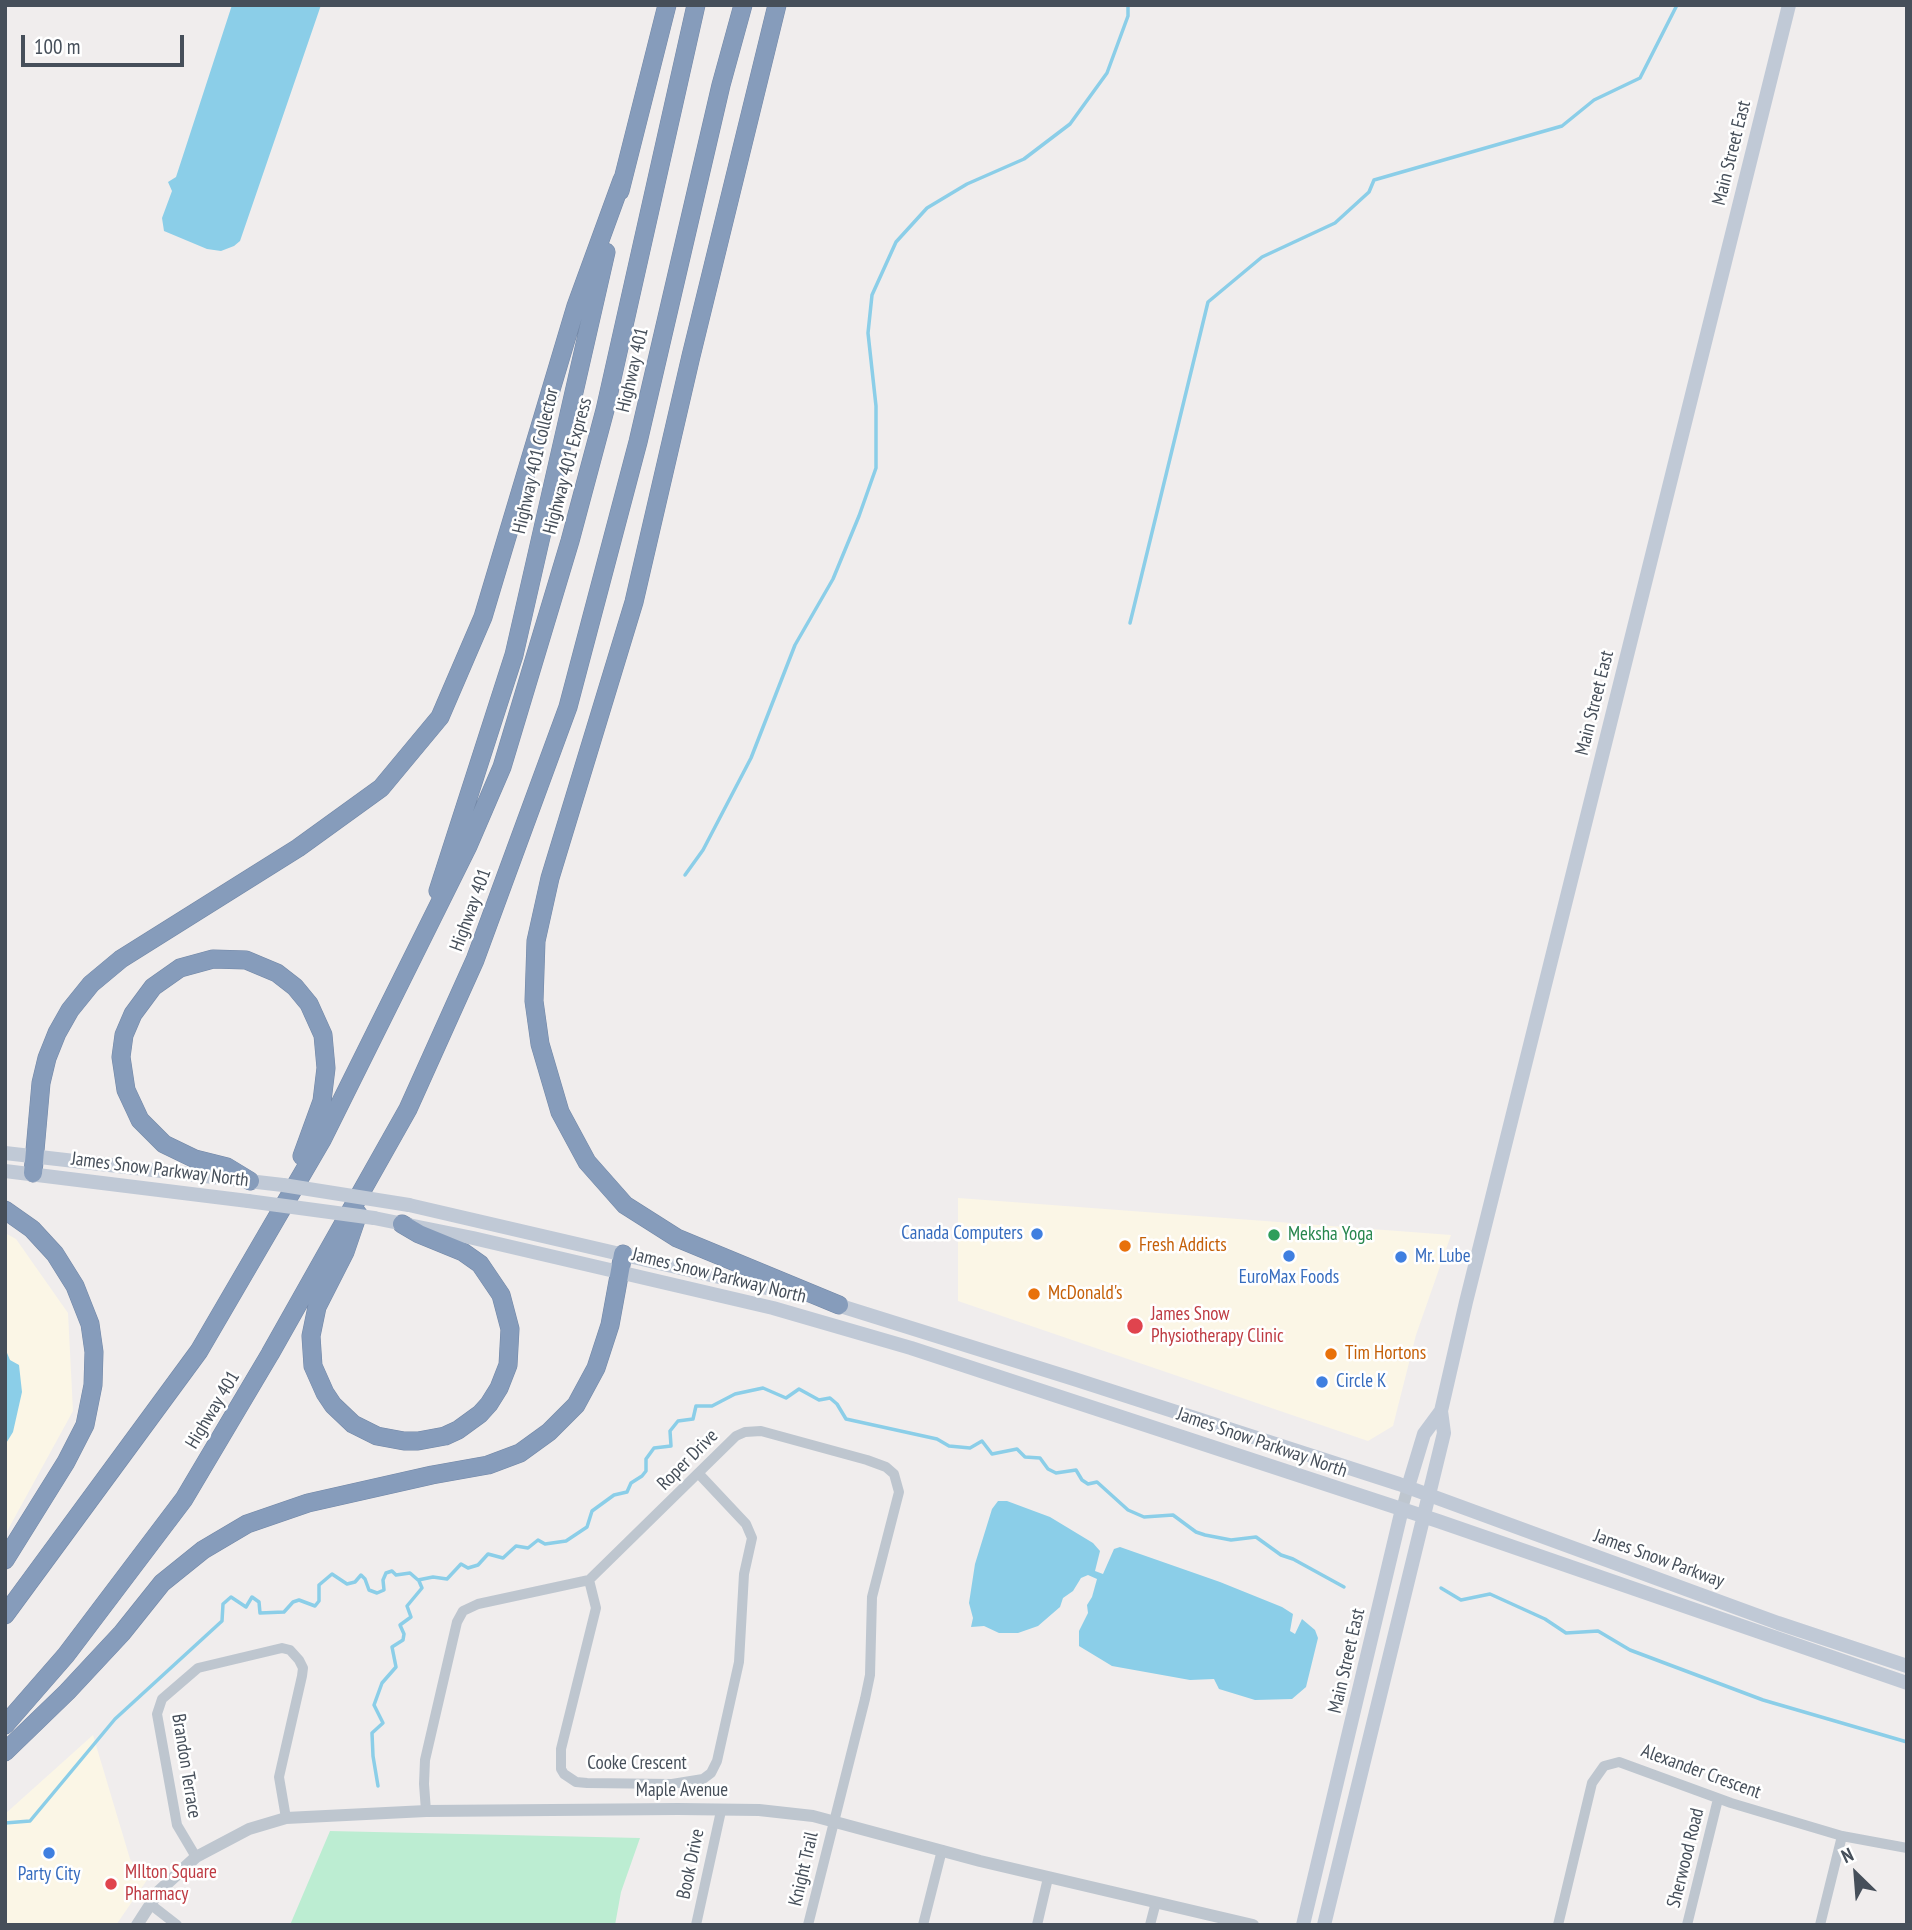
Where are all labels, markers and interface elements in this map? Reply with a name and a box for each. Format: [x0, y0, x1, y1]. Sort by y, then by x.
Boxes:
scale bar [24, 21, 187, 65]
text: 100 m [34, 33, 80, 60]
street label: Main Street East [1708, 98, 1756, 208]
street label: Highway 401 [612, 325, 654, 415]
street label: Highway 401 Collector [508, 386, 564, 536]
street label: Highway 401 Express [539, 395, 597, 537]
street label: Main Street East [1571, 648, 1619, 758]
street label: Highway 401 [445, 865, 497, 955]
street label: James Snow Parkway North [70, 1148, 250, 1192]
place label: Canada Computers [901, 1223, 1023, 1245]
place label: Meksha Yoga [1288, 1224, 1373, 1246]
marker: Canada Computers [1029, 1226, 1045, 1242]
marker: Meksha Yoga [1266, 1227, 1282, 1243]
place label: Fresh Addicts [1139, 1235, 1227, 1257]
marker: Fresh Addicts [1117, 1238, 1133, 1254]
street label: James Snow Parkway North [630, 1243, 808, 1309]
place label: Mr. Lube [1415, 1246, 1471, 1268]
marker: EuroMax Foods [1281, 1248, 1297, 1264]
marker: Mr. Lube [1393, 1249, 1409, 1265]
place label: EuroMax Foods [1239, 1267, 1339, 1289]
place label: McDonald's [1048, 1283, 1123, 1305]
marker: McDonald's [1026, 1286, 1042, 1302]
place label: James Snow Physiotherapy Clinic [1151, 1304, 1284, 1348]
marker: James Snow Physiotherapy Clinic [1125, 1316, 1145, 1336]
place label: Tim Hortons [1345, 1343, 1426, 1365]
marker: Tim Hortons [1323, 1346, 1339, 1362]
street label: Highway 401 [181, 1367, 245, 1453]
place label: Circle K [1336, 1371, 1386, 1393]
marker: Circle K [1314, 1374, 1330, 1390]
street label: James Snow Parkway North [1174, 1403, 1350, 1483]
street label: Roper Drive [653, 1425, 723, 1495]
street label: James Snow Parkway [1591, 1525, 1727, 1593]
street label: Main Street East [1324, 1606, 1370, 1716]
street label: Brandon Terrace [166, 1712, 206, 1820]
street label: Alexander Crescent [1638, 1740, 1764, 1804]
street label: Cooke Crescent [587, 1753, 687, 1775]
street label: Maple Avenue [636, 1780, 728, 1802]
street label: Sherwood Road [1663, 1806, 1709, 1910]
street label: Book Drive [672, 1827, 710, 1901]
street label: Knight Trail [784, 1830, 824, 1908]
north arrow [1821, 1839, 1891, 1909]
text: N [1837, 1842, 1857, 1868]
marker: Party City [41, 1845, 57, 1861]
place label: MIlton Square Pharmacy [125, 1862, 217, 1906]
place label: Party City [18, 1864, 80, 1886]
marker: MIlton Square Pharmacy [103, 1876, 119, 1892]

